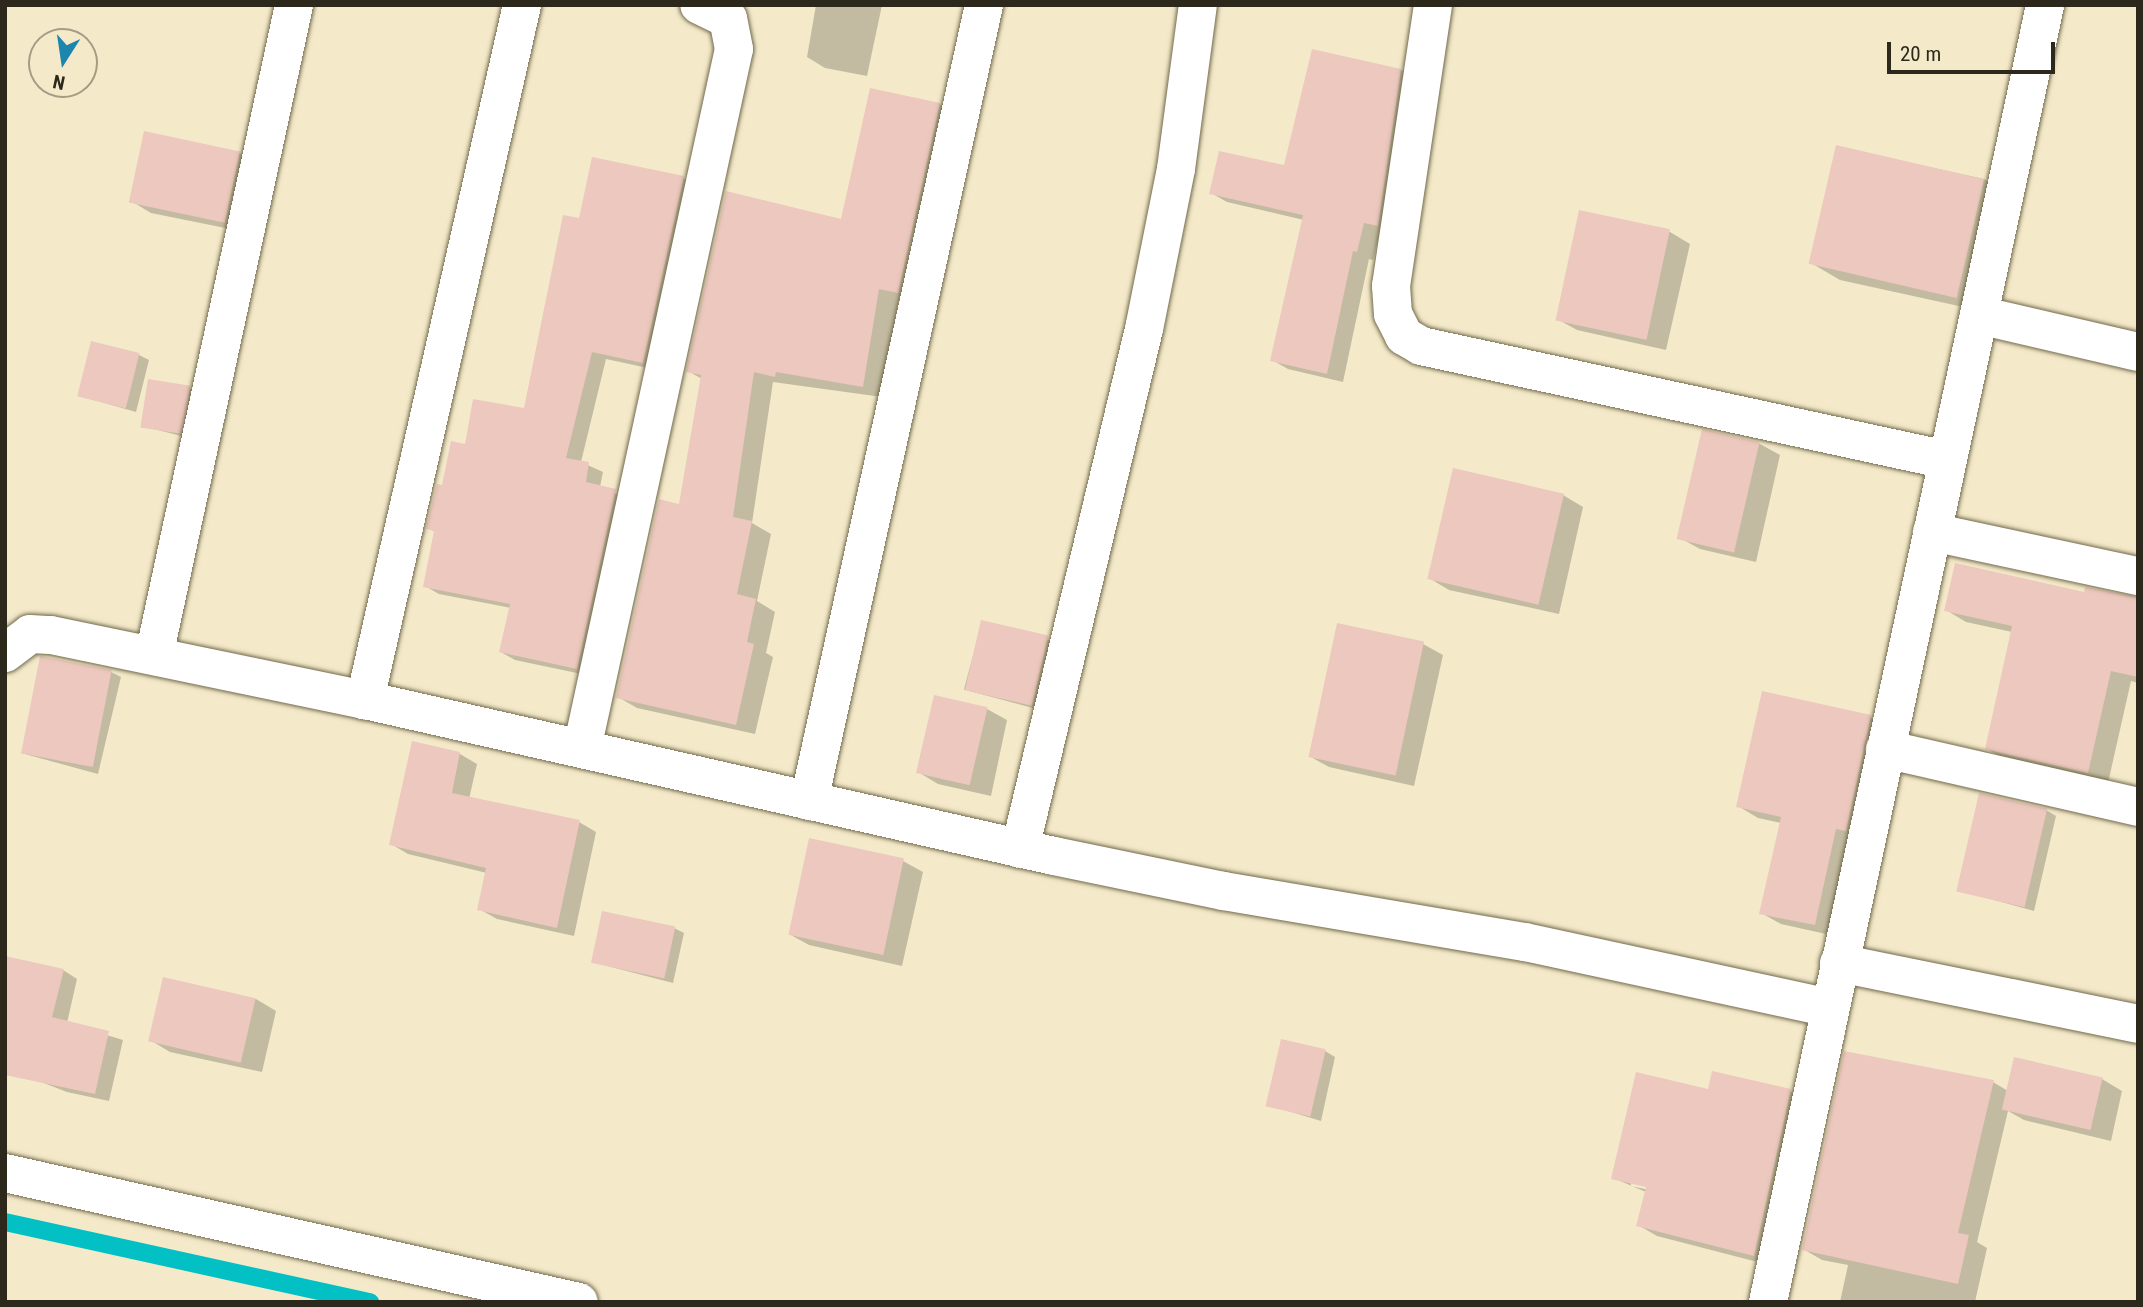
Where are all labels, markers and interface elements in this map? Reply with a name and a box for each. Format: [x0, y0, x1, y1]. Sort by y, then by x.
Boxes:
north arrow [28, 28, 98, 98]
scale bar [1891, 28, 2059, 72]
text: 20 m [1900, 42, 1941, 66]
text: N [51, 70, 67, 95]

